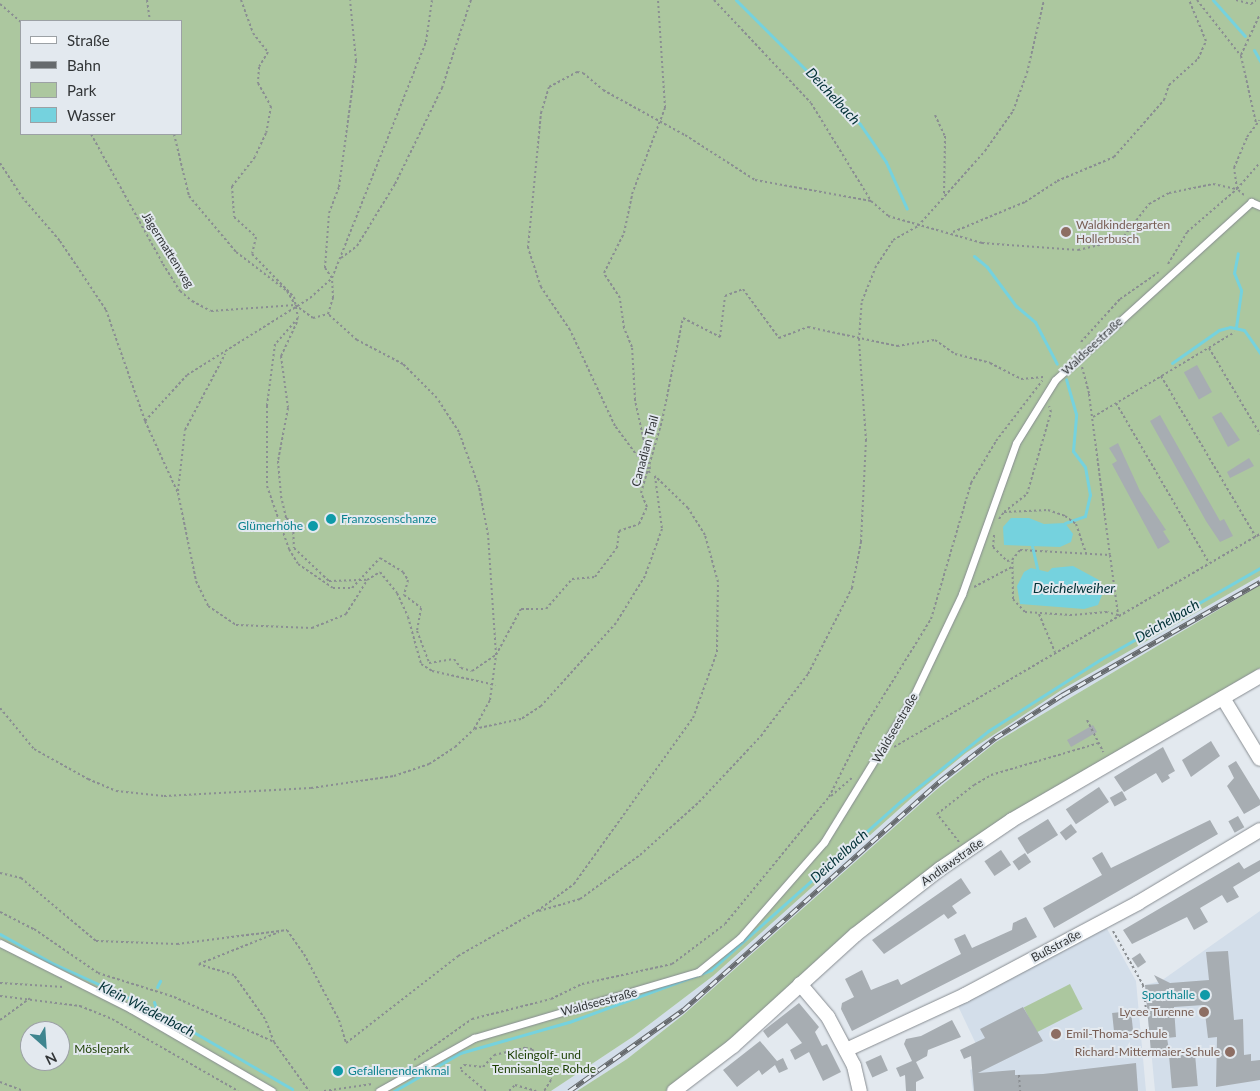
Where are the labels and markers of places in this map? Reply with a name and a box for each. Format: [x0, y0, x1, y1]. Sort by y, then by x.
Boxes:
place label: Waldkindergarten Hollerbusch [1076, 218, 1170, 246]
marker: Waldkindergarten Hollerbusch [1060, 226, 1072, 238]
place label: Franzosenschanze [341, 512, 436, 526]
marker: Franzosenschanze [325, 513, 337, 525]
place label: Glümerhöhe [238, 519, 303, 533]
marker: Glümerhöhe [307, 520, 319, 532]
place label: Sporthalle [1142, 988, 1195, 1002]
marker: Sporthalle [1199, 989, 1211, 1001]
place label: Lycee Turenne [1119, 1005, 1194, 1019]
marker: Lycee Turenne [1198, 1006, 1210, 1018]
place label: Emil-Thoma-Schule [1066, 1027, 1168, 1041]
marker: Emil-Thoma-Schule [1050, 1028, 1062, 1040]
place label: Richard-Mittermaier-Schule [1075, 1045, 1220, 1059]
marker: Richard-Mittermaier-Schule [1224, 1046, 1236, 1058]
place label: Gefallenendenkmal [348, 1064, 449, 1078]
marker: Gefallenendenkmal [332, 1065, 344, 1077]

